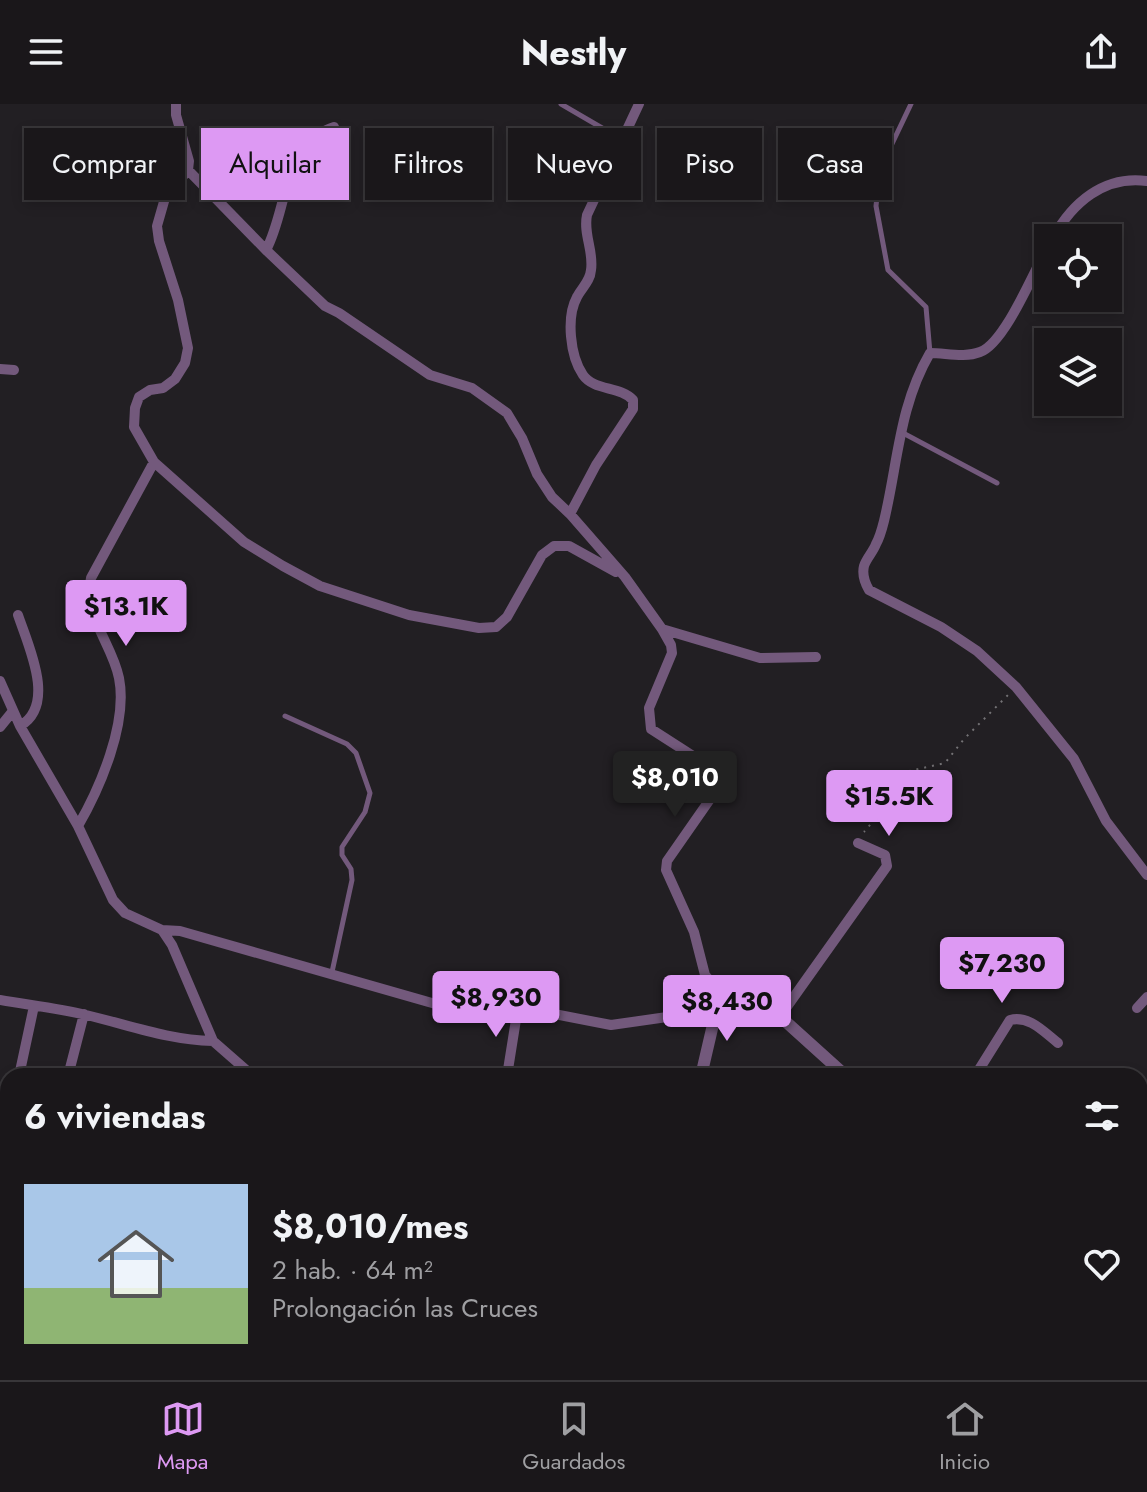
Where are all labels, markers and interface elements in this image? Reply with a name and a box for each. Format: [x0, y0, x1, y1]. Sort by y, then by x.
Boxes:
text: Nestly [521, 26, 626, 78]
icon: menu [24, 30, 68, 74]
icon: share [1079, 30, 1123, 74]
chip: Comprar [24, 128, 185, 200]
chip: Alquilar [201, 128, 349, 200]
chip: Filtros [365, 128, 492, 200]
chip: Nuevo [508, 128, 641, 200]
chip: Piso [657, 128, 762, 200]
chip: Casa [778, 128, 892, 200]
map controls [1034, 224, 1122, 416]
button: locate [1034, 224, 1122, 312]
button: layers [1034, 328, 1122, 416]
pin: $13.1K [61, 580, 191, 648]
text: $13.1K [84, 587, 168, 625]
pin: $8,010 [610, 751, 740, 819]
text: $8,010 [631, 758, 719, 796]
pin: $15.5K [824, 770, 954, 838]
text: $15.5K [844, 777, 934, 815]
pin: $7,230 [937, 937, 1067, 1005]
text: $7,230 [958, 944, 1046, 982]
pin: $8,930 [431, 971, 561, 1039]
pin: $8,430 [662, 975, 792, 1043]
text: $8,930 [450, 978, 542, 1016]
text: $8,430 [681, 982, 773, 1020]
text: 6 viviendas [24, 1092, 205, 1141]
icon: filters [1080, 1094, 1124, 1138]
text: $8,010/mes [272, 1202, 468, 1251]
icon: home [88, 1216, 184, 1312]
icon: heart [1080, 1242, 1124, 1286]
text: 2 hab. · 64 m² [272, 1251, 433, 1289]
text: Prolongación las Cruces [272, 1289, 538, 1327]
tab: Mapa [157, 1397, 208, 1477]
tab: Guardados [522, 1397, 625, 1477]
tab: Inicio [939, 1397, 990, 1477]

